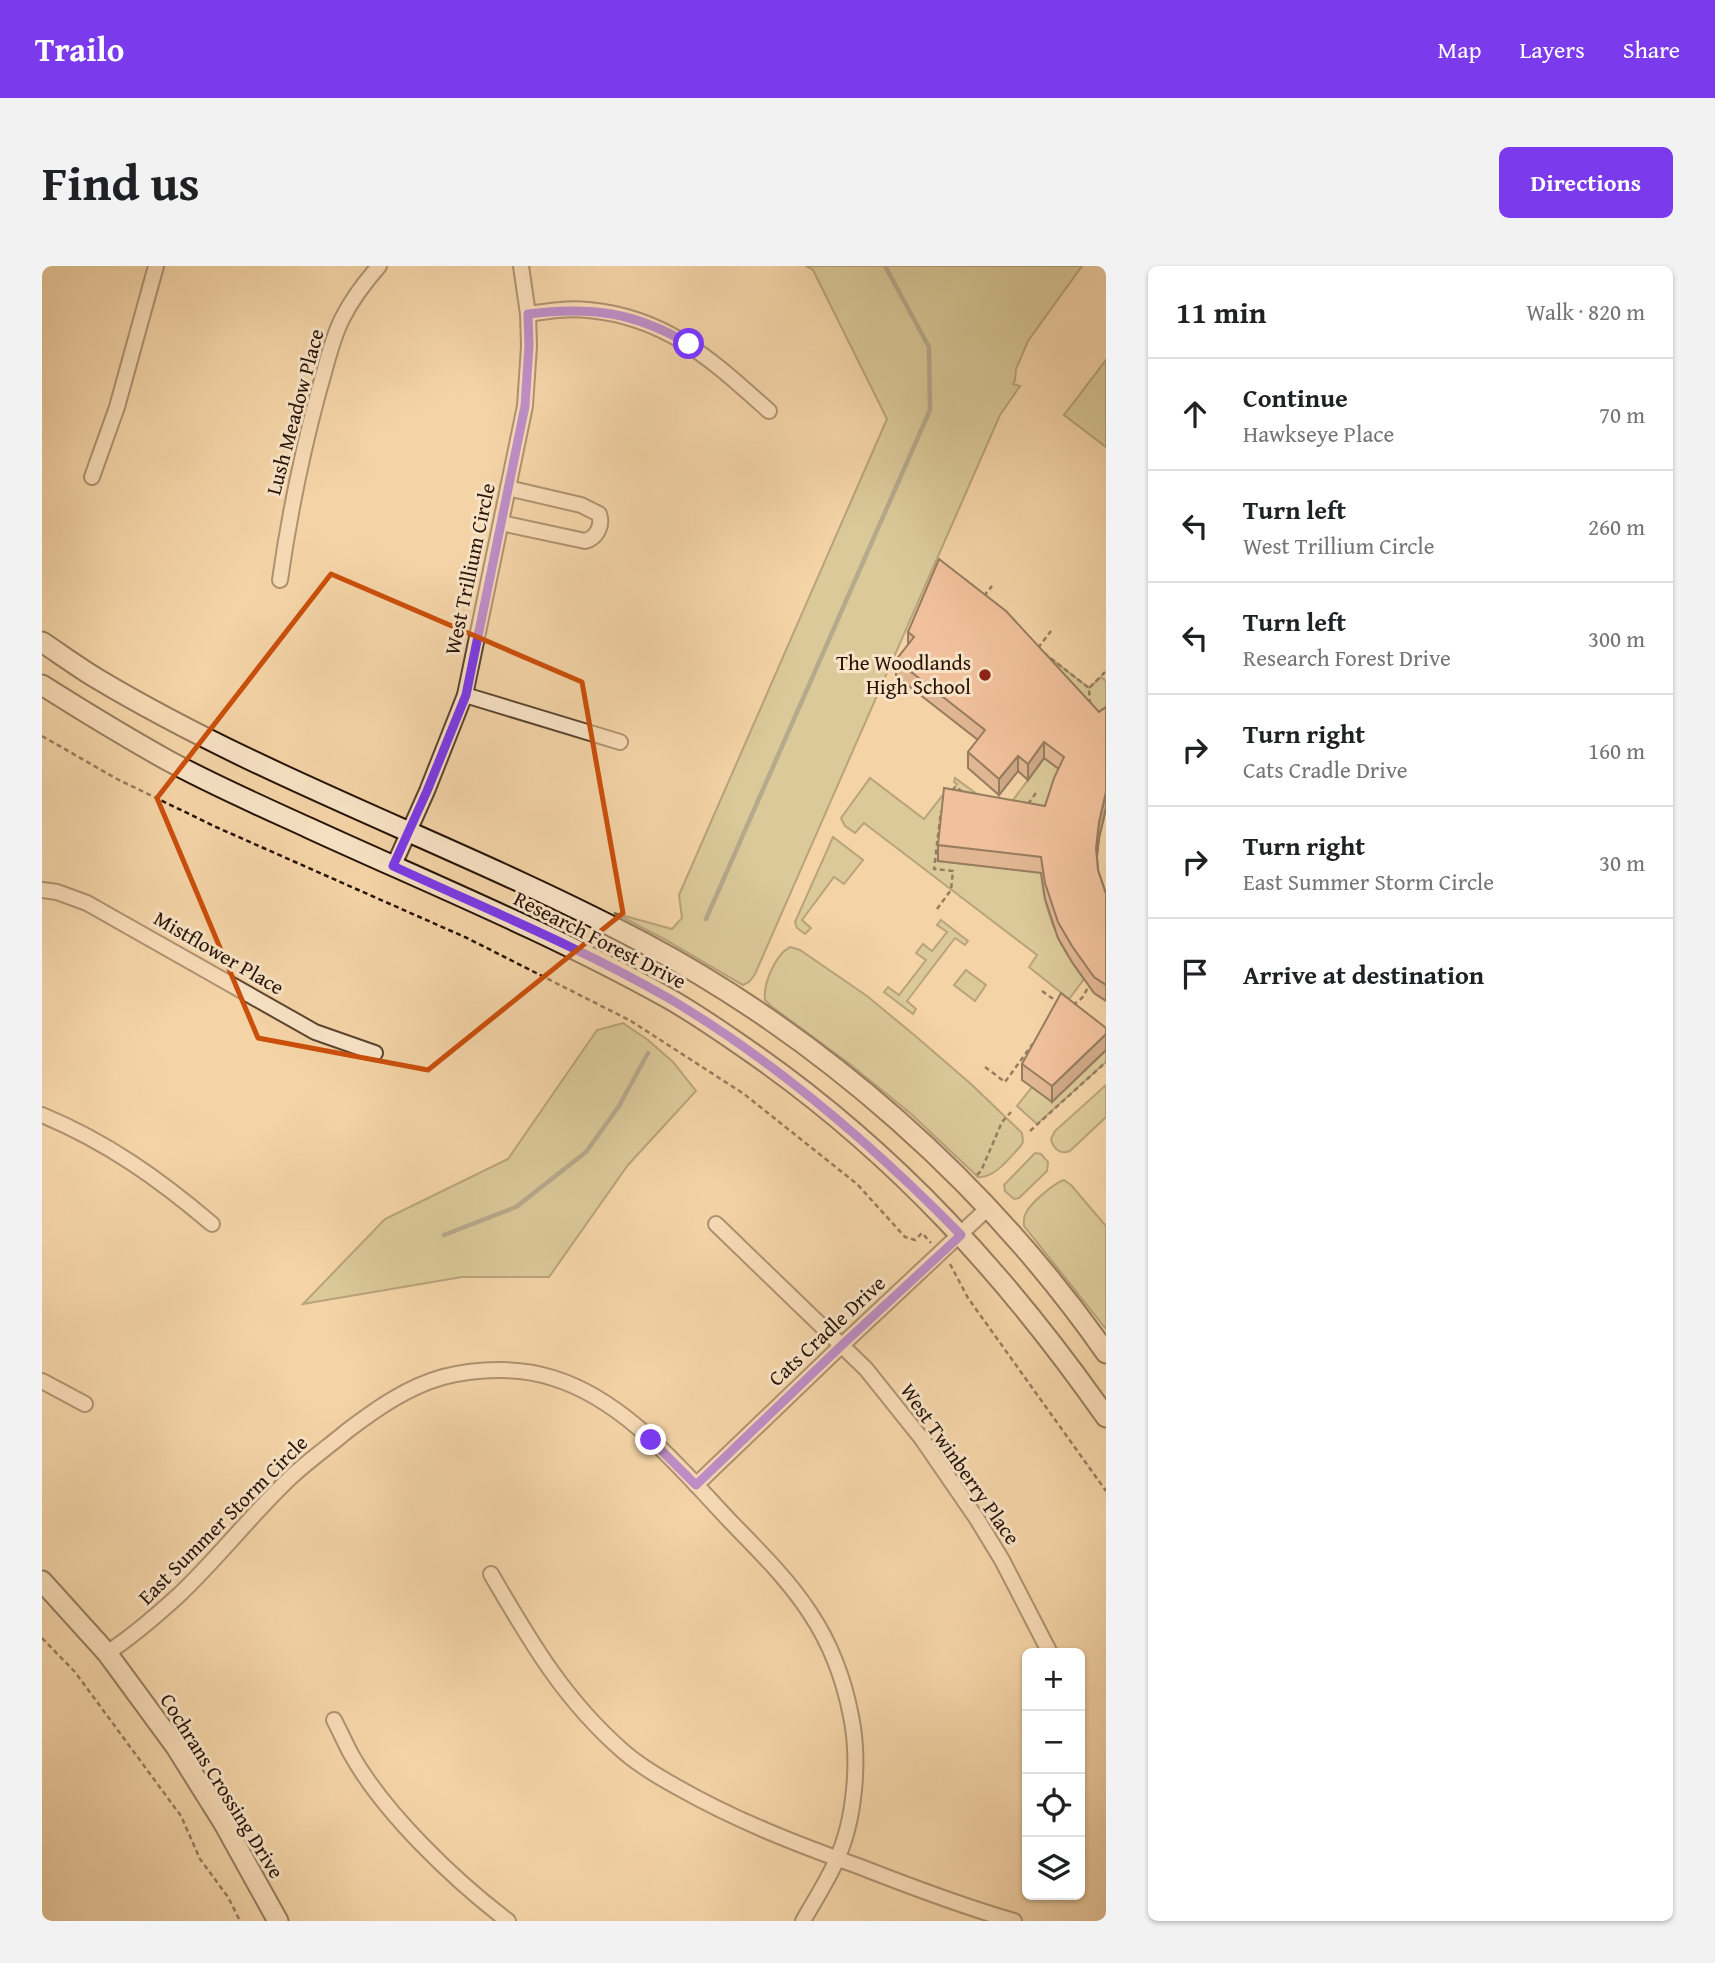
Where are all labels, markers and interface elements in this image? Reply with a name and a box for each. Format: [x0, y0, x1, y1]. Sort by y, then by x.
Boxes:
text: Trailo [35, 25, 124, 73]
text: Map [1438, 32, 1481, 67]
text: Layers [1519, 32, 1585, 67]
text: Share [1623, 32, 1680, 67]
text: Find us [42, 146, 200, 218]
button: Directions [1499, 147, 1673, 218]
text: 11 min [1176, 290, 1266, 334]
text: Walk · 820 m [1526, 295, 1645, 328]
street label: Lush Meadow Place [257, 325, 332, 498]
route start [673, 328, 704, 359]
text: Continue [1243, 378, 1348, 417]
icon: ahead [1176, 395, 1214, 433]
text: 70 m [1599, 398, 1645, 431]
text: Hawkseye Place [1243, 417, 1394, 450]
street label: West Trillium Circle [436, 480, 503, 658]
text: Turn left [1243, 490, 1346, 529]
icon: left [1176, 507, 1214, 545]
text: 260 m [1588, 510, 1645, 543]
text: West Trillium Circle [1243, 529, 1434, 562]
text: Turn left [1243, 602, 1346, 641]
icon: left [1176, 619, 1214, 657]
text: 300 m [1588, 622, 1645, 655]
text: Research Forest Drive [1243, 641, 1451, 674]
place label: The Woodlands High School [836, 647, 971, 702]
marker: The Woodlands High School [977, 667, 993, 683]
text: Turn right [1243, 714, 1365, 753]
icon: right [1176, 731, 1214, 769]
text: 160 m [1588, 734, 1645, 767]
text: Cats Cradle Drive [1243, 753, 1408, 786]
text: Turn right [1243, 826, 1365, 865]
icon: right [1176, 843, 1214, 881]
text: 30 m [1599, 846, 1645, 879]
text: East Summer Storm Circle [1243, 865, 1494, 898]
street label: Research Forest Drive [509, 883, 692, 996]
street label: Mistflower Place [148, 903, 290, 1003]
icon: arrive [1176, 955, 1214, 993]
text: Arrive at destination [1243, 955, 1484, 994]
street label: Cats Cradle Drive [761, 1268, 892, 1393]
street label: West Twinberry Place [893, 1377, 1028, 1551]
route end [635, 1424, 666, 1455]
street label: East Summer Storm Circle [131, 1428, 315, 1612]
map controls [1022, 1648, 1085, 1900]
button: + [1022, 1648, 1085, 1711]
street label: Cochrans Crossing Drive [153, 1687, 292, 1884]
button: − [1022, 1711, 1085, 1774]
button: locate [1022, 1774, 1085, 1837]
button: layers [1022, 1837, 1085, 1900]

